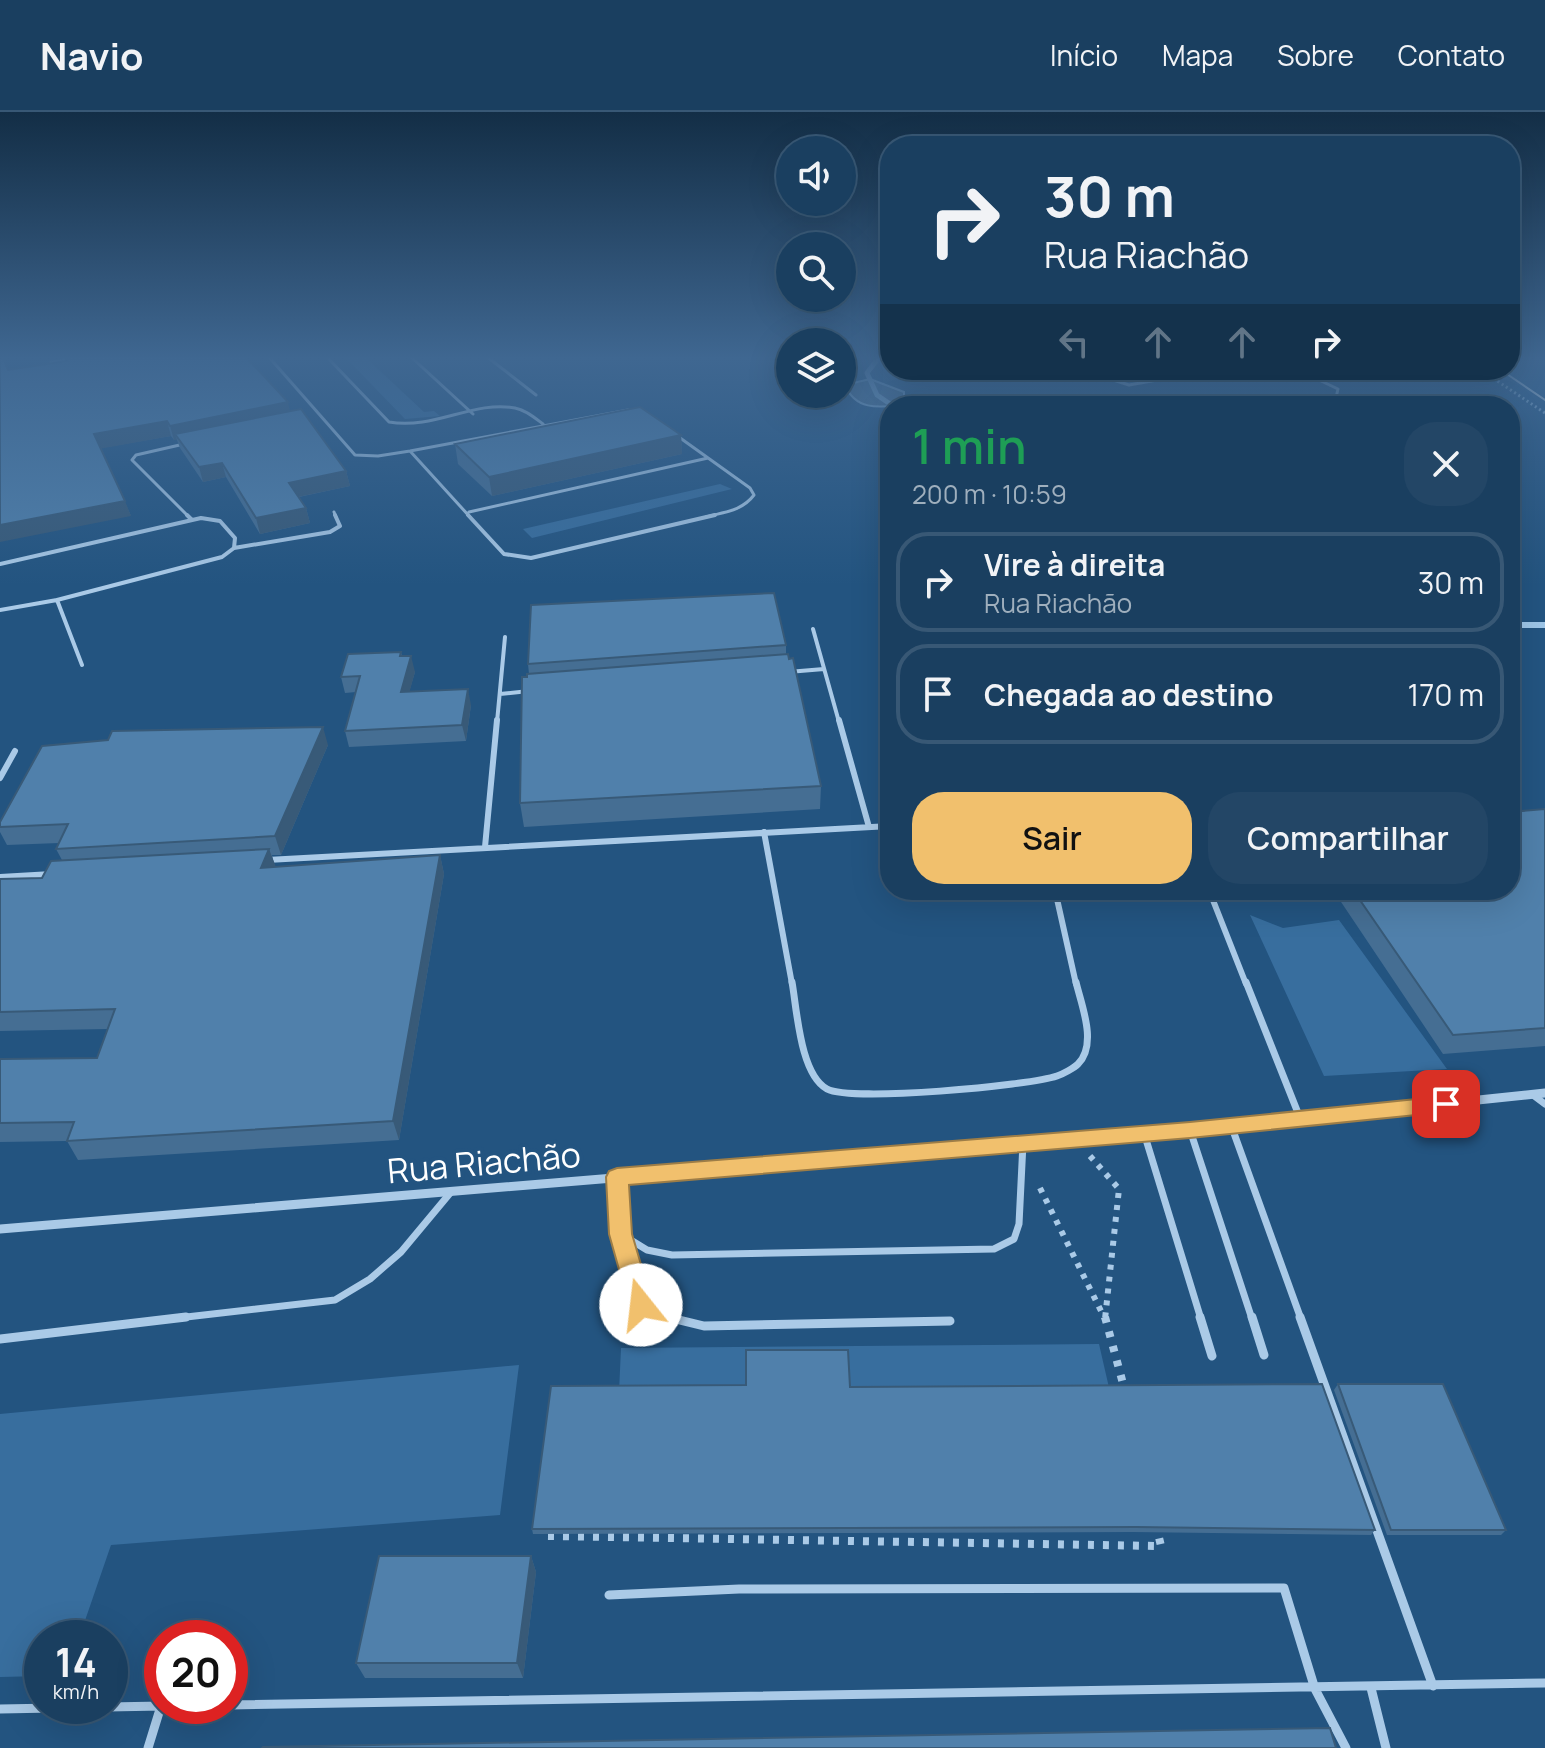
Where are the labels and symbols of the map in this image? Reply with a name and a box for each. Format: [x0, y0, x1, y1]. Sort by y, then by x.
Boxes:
pin [1412, 1070, 1480, 1138]
street label: Rua Riachão [385, 1131, 582, 1193]
position arrow [599, 1263, 683, 1347]
speed limit sign: 20 [144, 1620, 248, 1724]

